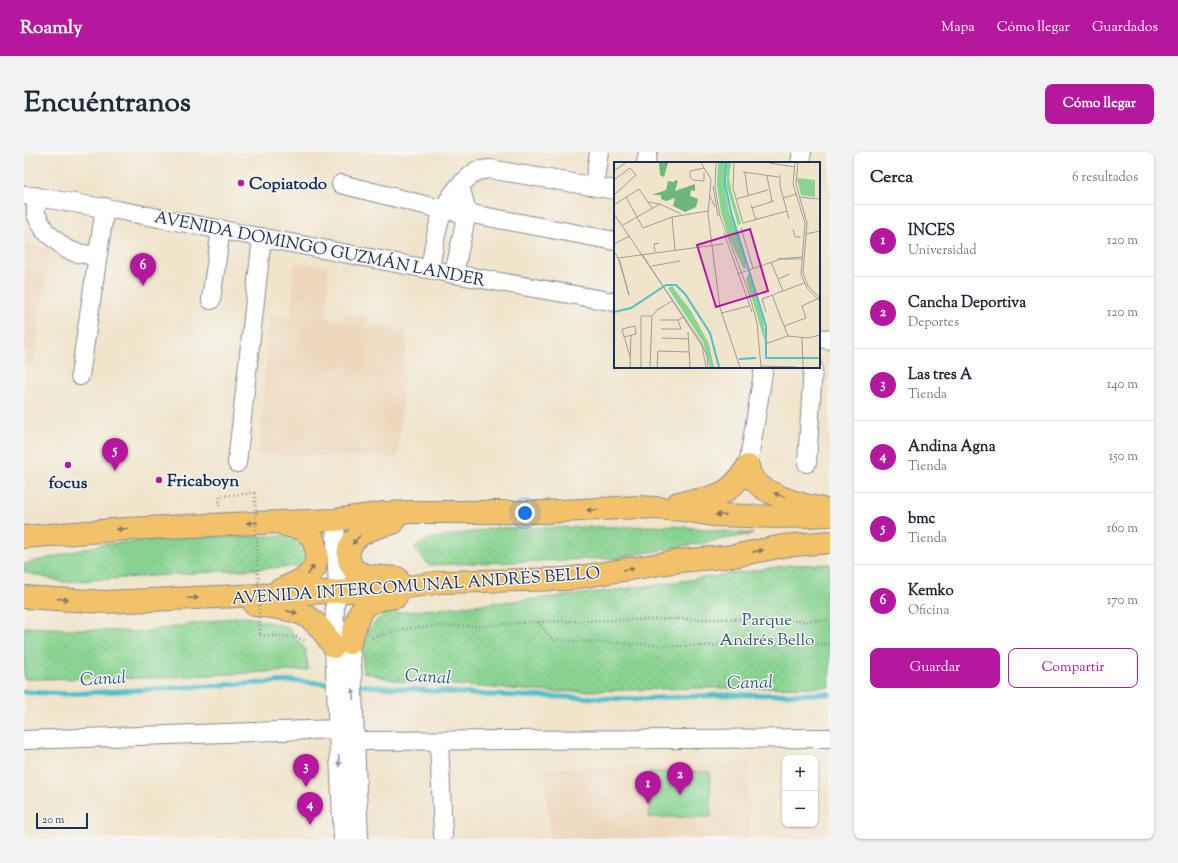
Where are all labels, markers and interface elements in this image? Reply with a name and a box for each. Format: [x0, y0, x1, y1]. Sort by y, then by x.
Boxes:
text: Roamly [20, 15, 83, 42]
text: Mapa [941, 18, 975, 38]
text: Cómo llegar [997, 18, 1070, 38]
text: Guardados [1092, 18, 1158, 38]
text: Encuéntranos [24, 84, 191, 124]
button: Cómo llegar [1045, 84, 1154, 124]
inset map [614, 162, 820, 368]
text: Cerca [870, 166, 913, 190]
text: 6 resultados [1072, 169, 1138, 187]
place label: Copiatodo [249, 173, 327, 197]
marker: Copiatodo [236, 178, 246, 188]
street label: AVENIDA DOMINGO GUZMÁN LANDER [152, 206, 488, 294]
text: INCES [908, 221, 955, 242]
text: 1 [881, 232, 885, 250]
text: 120 m [1107, 232, 1138, 250]
text: Universidad [908, 242, 977, 260]
pin: 6 [130, 253, 156, 286]
text: Cancha Deportiva [908, 293, 1026, 314]
text: 2 [880, 304, 886, 322]
text: 120 m [1107, 304, 1138, 322]
text: Deportes [908, 314, 959, 332]
text: Las tres A [908, 365, 972, 386]
text: 3 [880, 376, 886, 394]
text: 140 m [1107, 376, 1138, 394]
text: Tienda [908, 386, 947, 404]
text: Andina Agna [908, 437, 996, 458]
pin: 5 [102, 438, 128, 471]
text: 4 [880, 448, 886, 466]
text: 150 m [1109, 448, 1138, 466]
text: Tienda [908, 458, 947, 476]
marker: focus [63, 460, 73, 470]
place label: Fricaboyn [167, 470, 240, 494]
place label: focus [49, 472, 88, 496]
marker: Fricaboyn [154, 475, 164, 485]
one-way arrow [773, 492, 785, 498]
your location [515, 503, 535, 523]
one-way arrow [586, 506, 598, 513]
text: bmc [908, 509, 935, 530]
one-way arrow [714, 512, 727, 518]
one-way arrow [246, 519, 258, 526]
text: 5 [881, 520, 885, 538]
text: 160 m [1107, 520, 1138, 538]
one-way arrow [116, 526, 128, 533]
text: Tienda [908, 530, 947, 548]
one-way arrow [352, 534, 361, 545]
one-way arrow [752, 547, 764, 553]
street label: AVENIDA INTERCOMUNAL ANDRÉS BELLO [231, 562, 601, 612]
one-way arrow [307, 565, 315, 575]
one-way arrow [623, 566, 635, 572]
text: Kemko [908, 581, 954, 602]
text: 6 [880, 592, 886, 610]
text: 170 m [1107, 592, 1138, 610]
one-way arrow [187, 595, 200, 601]
one-way arrow [57, 596, 69, 603]
text: Oficina [908, 602, 949, 620]
one-way arrow [286, 609, 298, 615]
park label: Parque Andrés Bello [720, 609, 814, 653]
button: Guardar [870, 648, 1000, 688]
button: Compartir [1008, 648, 1138, 688]
water label: Canal [404, 663, 452, 693]
water label: Canal [79, 666, 127, 694]
water label: Canal [727, 671, 774, 697]
one-way arrow [350, 688, 357, 700]
pin: 3 [293, 754, 319, 787]
one-way arrow [336, 755, 343, 767]
map controls [782, 755, 818, 827]
button: + [782, 755, 818, 791]
pin: 2 [667, 762, 693, 795]
pin: 1 [635, 771, 661, 804]
button: − [782, 791, 818, 827]
pin: 4 [297, 792, 323, 825]
scale bar [36, 811, 88, 830]
text: 20 m [42, 812, 64, 828]

